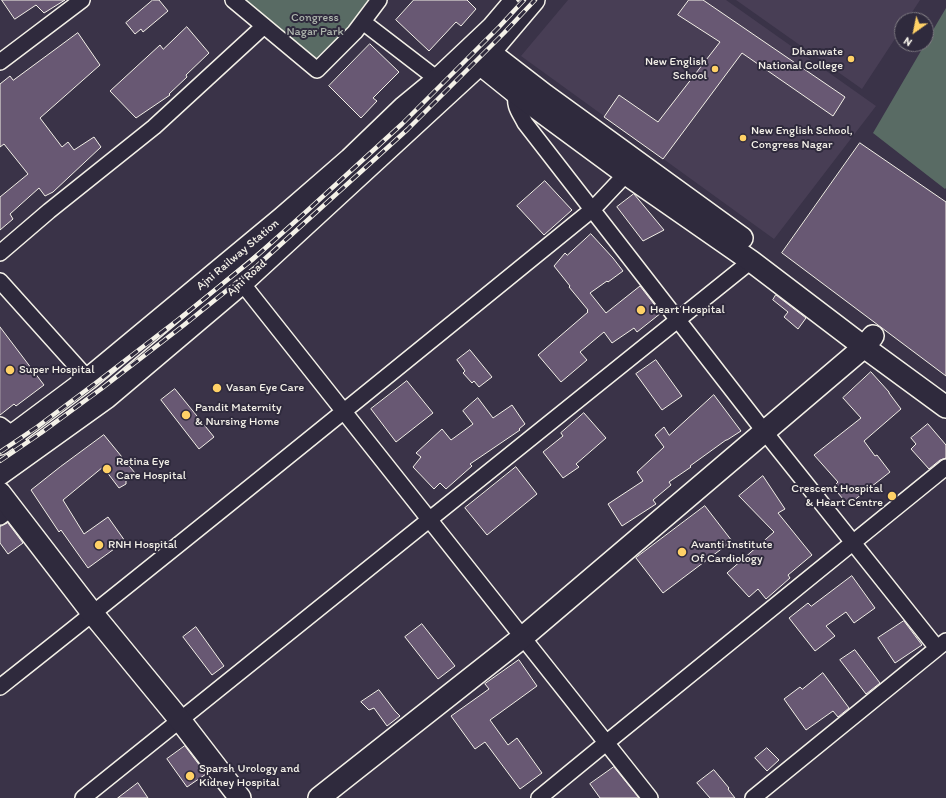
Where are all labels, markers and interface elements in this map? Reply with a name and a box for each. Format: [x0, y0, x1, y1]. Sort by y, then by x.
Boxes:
park label: Congress Nagar Park [286, 11, 344, 39]
north arrow [894, 12, 934, 52]
text: N [901, 34, 914, 49]
place label: Dhanwate National College [758, 45, 843, 73]
marker: Dhanwate National College [846, 54, 856, 64]
place label: New English School [645, 55, 707, 83]
marker: New English School [710, 64, 720, 74]
place label: New English School, Congress Nagar [751, 124, 853, 152]
marker: New English School, Congress Nagar [738, 133, 748, 143]
street label: Ajni Railway Station [194, 216, 282, 294]
street label: Ajni Road [224, 256, 270, 300]
place label: Heart Hospital [650, 303, 725, 317]
marker: Heart Hospital [635, 304, 647, 316]
place label: Super Hospital [19, 363, 95, 377]
marker: Super Hospital [4, 364, 16, 376]
place label: Vasan Eye Care [226, 381, 304, 395]
marker: Vasan Eye Care [211, 382, 223, 394]
place label: Pandit Maternity & Nursing Home [195, 401, 282, 429]
marker: Pandit Maternity & Nursing Home [180, 409, 192, 421]
place label: Retina Eye Care Hospital [116, 455, 186, 483]
marker: Retina Eye Care Hospital [101, 463, 113, 475]
place label: Crescent Hospital & Heart Centre [791, 482, 883, 510]
marker: Crescent Hospital & Heart Centre [886, 490, 898, 502]
place label: RNH Hospital [108, 538, 177, 552]
place label: Avanti Institute Of Cardiology [691, 538, 772, 566]
marker: RNH Hospital [93, 539, 105, 551]
marker: Avanti Institute Of Cardiology [676, 546, 688, 558]
place label: Sparsh Urology and Kidney Hospital [199, 762, 300, 790]
marker: Sparsh Urology and Kidney Hospital [184, 770, 196, 782]

